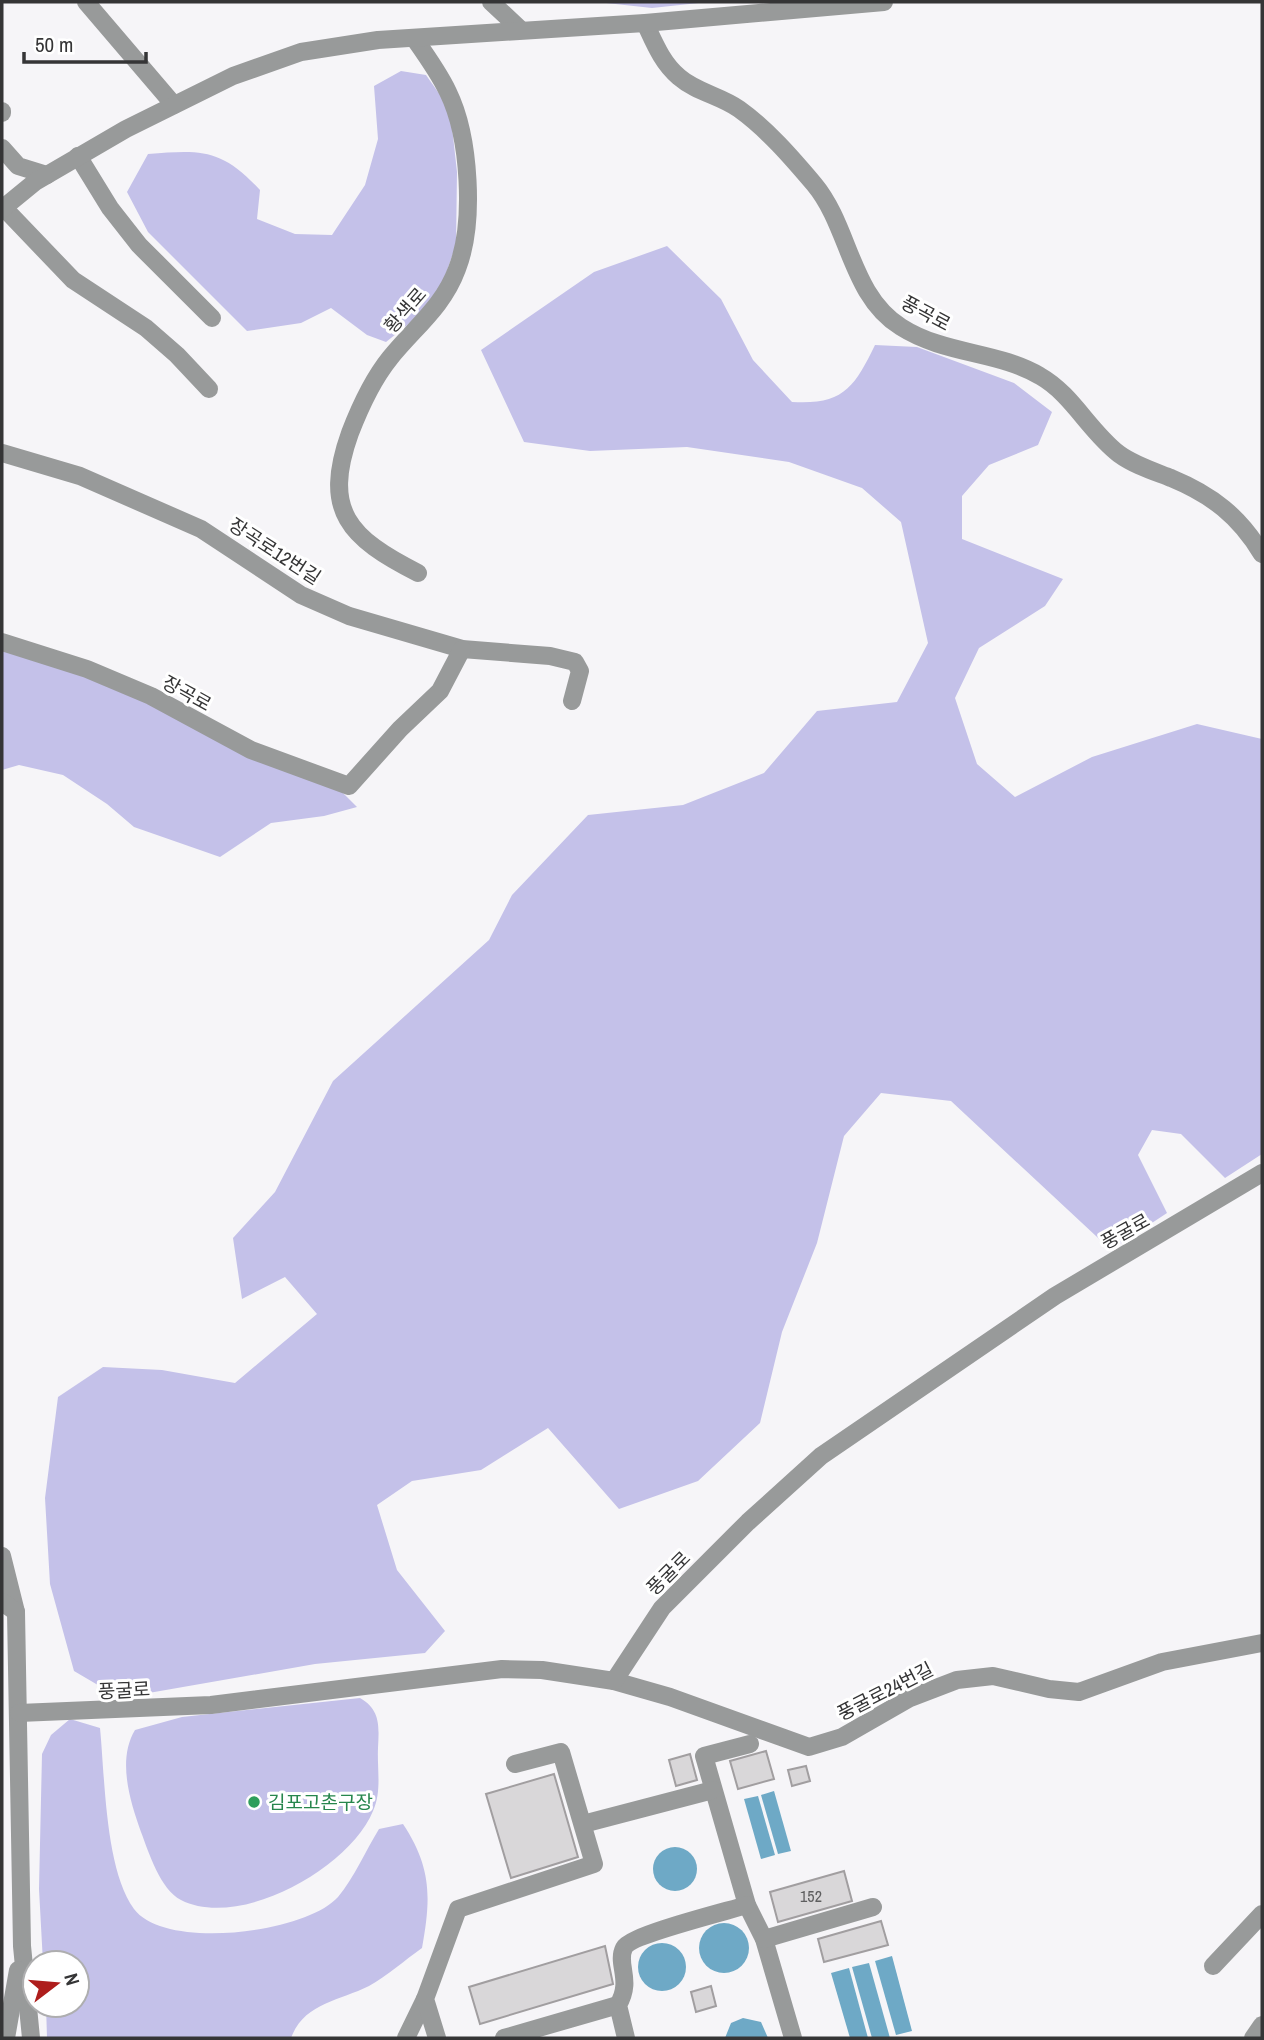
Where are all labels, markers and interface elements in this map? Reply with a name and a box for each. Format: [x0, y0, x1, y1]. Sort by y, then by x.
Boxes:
scale bar [24, 21, 147, 65]
text: 50 m [35, 30, 73, 59]
street label: 황색로 [378, 282, 432, 338]
street label: 풍곡로 [897, 289, 955, 337]
street label: 장곡로12번길 [224, 512, 326, 590]
street label: 장곡로 [158, 669, 216, 717]
street label: 풍굴로 [1096, 1207, 1154, 1255]
street label: 풍굴로 [640, 1545, 696, 1601]
street label: 풍굴로24번길 [832, 1656, 938, 1726]
street label: 풍굴로 [97, 1676, 151, 1704]
place label: 김포고촌구장 [268, 1789, 373, 1815]
marker: 김포고촌구장 [246, 1794, 262, 1810]
house number: 152 [800, 1885, 822, 1907]
north arrow [21, 1949, 91, 2019]
text: N [58, 1970, 86, 1988]

